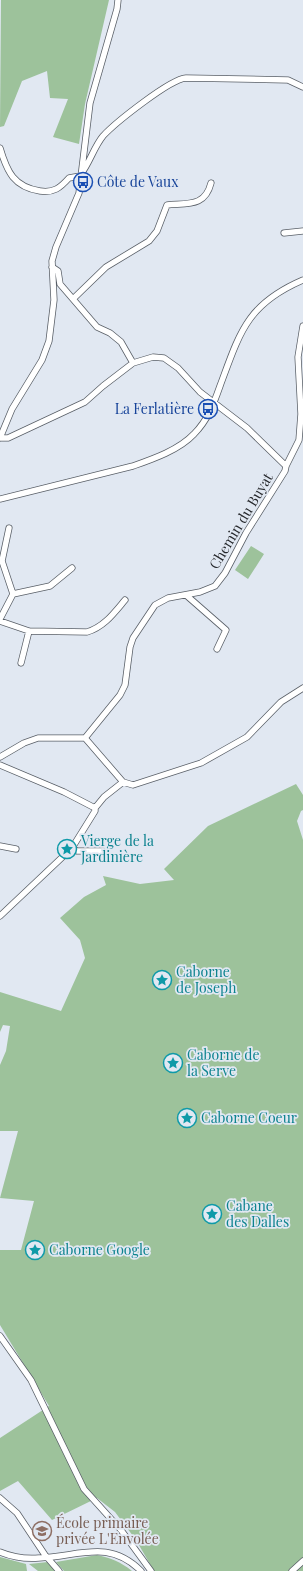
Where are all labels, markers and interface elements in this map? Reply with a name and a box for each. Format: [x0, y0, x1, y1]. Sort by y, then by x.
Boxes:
bus stop icon: Côte de Vaux [72, 171, 94, 193]
place label: Côte de Vaux [97, 172, 179, 191]
bus stop icon: La Ferlatière [197, 398, 219, 420]
place label: La Ferlatière [115, 399, 194, 418]
street label: Chemin du Buyat [204, 468, 277, 572]
place label: Vierge de la Jardinière [80, 831, 154, 866]
place icon: Vierge de la Jardinière [56, 838, 78, 860]
place label: Caborne de Joseph [176, 962, 237, 997]
place icon: Caborne de Joseph [151, 969, 173, 991]
place label: Caborne de la Serve [187, 1045, 260, 1080]
place icon: Caborne de la Serve [162, 1052, 184, 1074]
place icon: Caborne Coeur [176, 1107, 198, 1129]
place label: Caborne Coeur [201, 1108, 298, 1127]
place label: Cabane des Dalles [226, 1196, 289, 1231]
place icon: Cabane des Dalles [201, 1203, 223, 1225]
place icon: Caborne Google [24, 1239, 46, 1261]
place label: Caborne Google [49, 1240, 150, 1259]
place label: École primaire privée L'Envolée [56, 1513, 159, 1548]
school or university icon: École primaire privée L'Envolée [31, 1520, 53, 1542]

